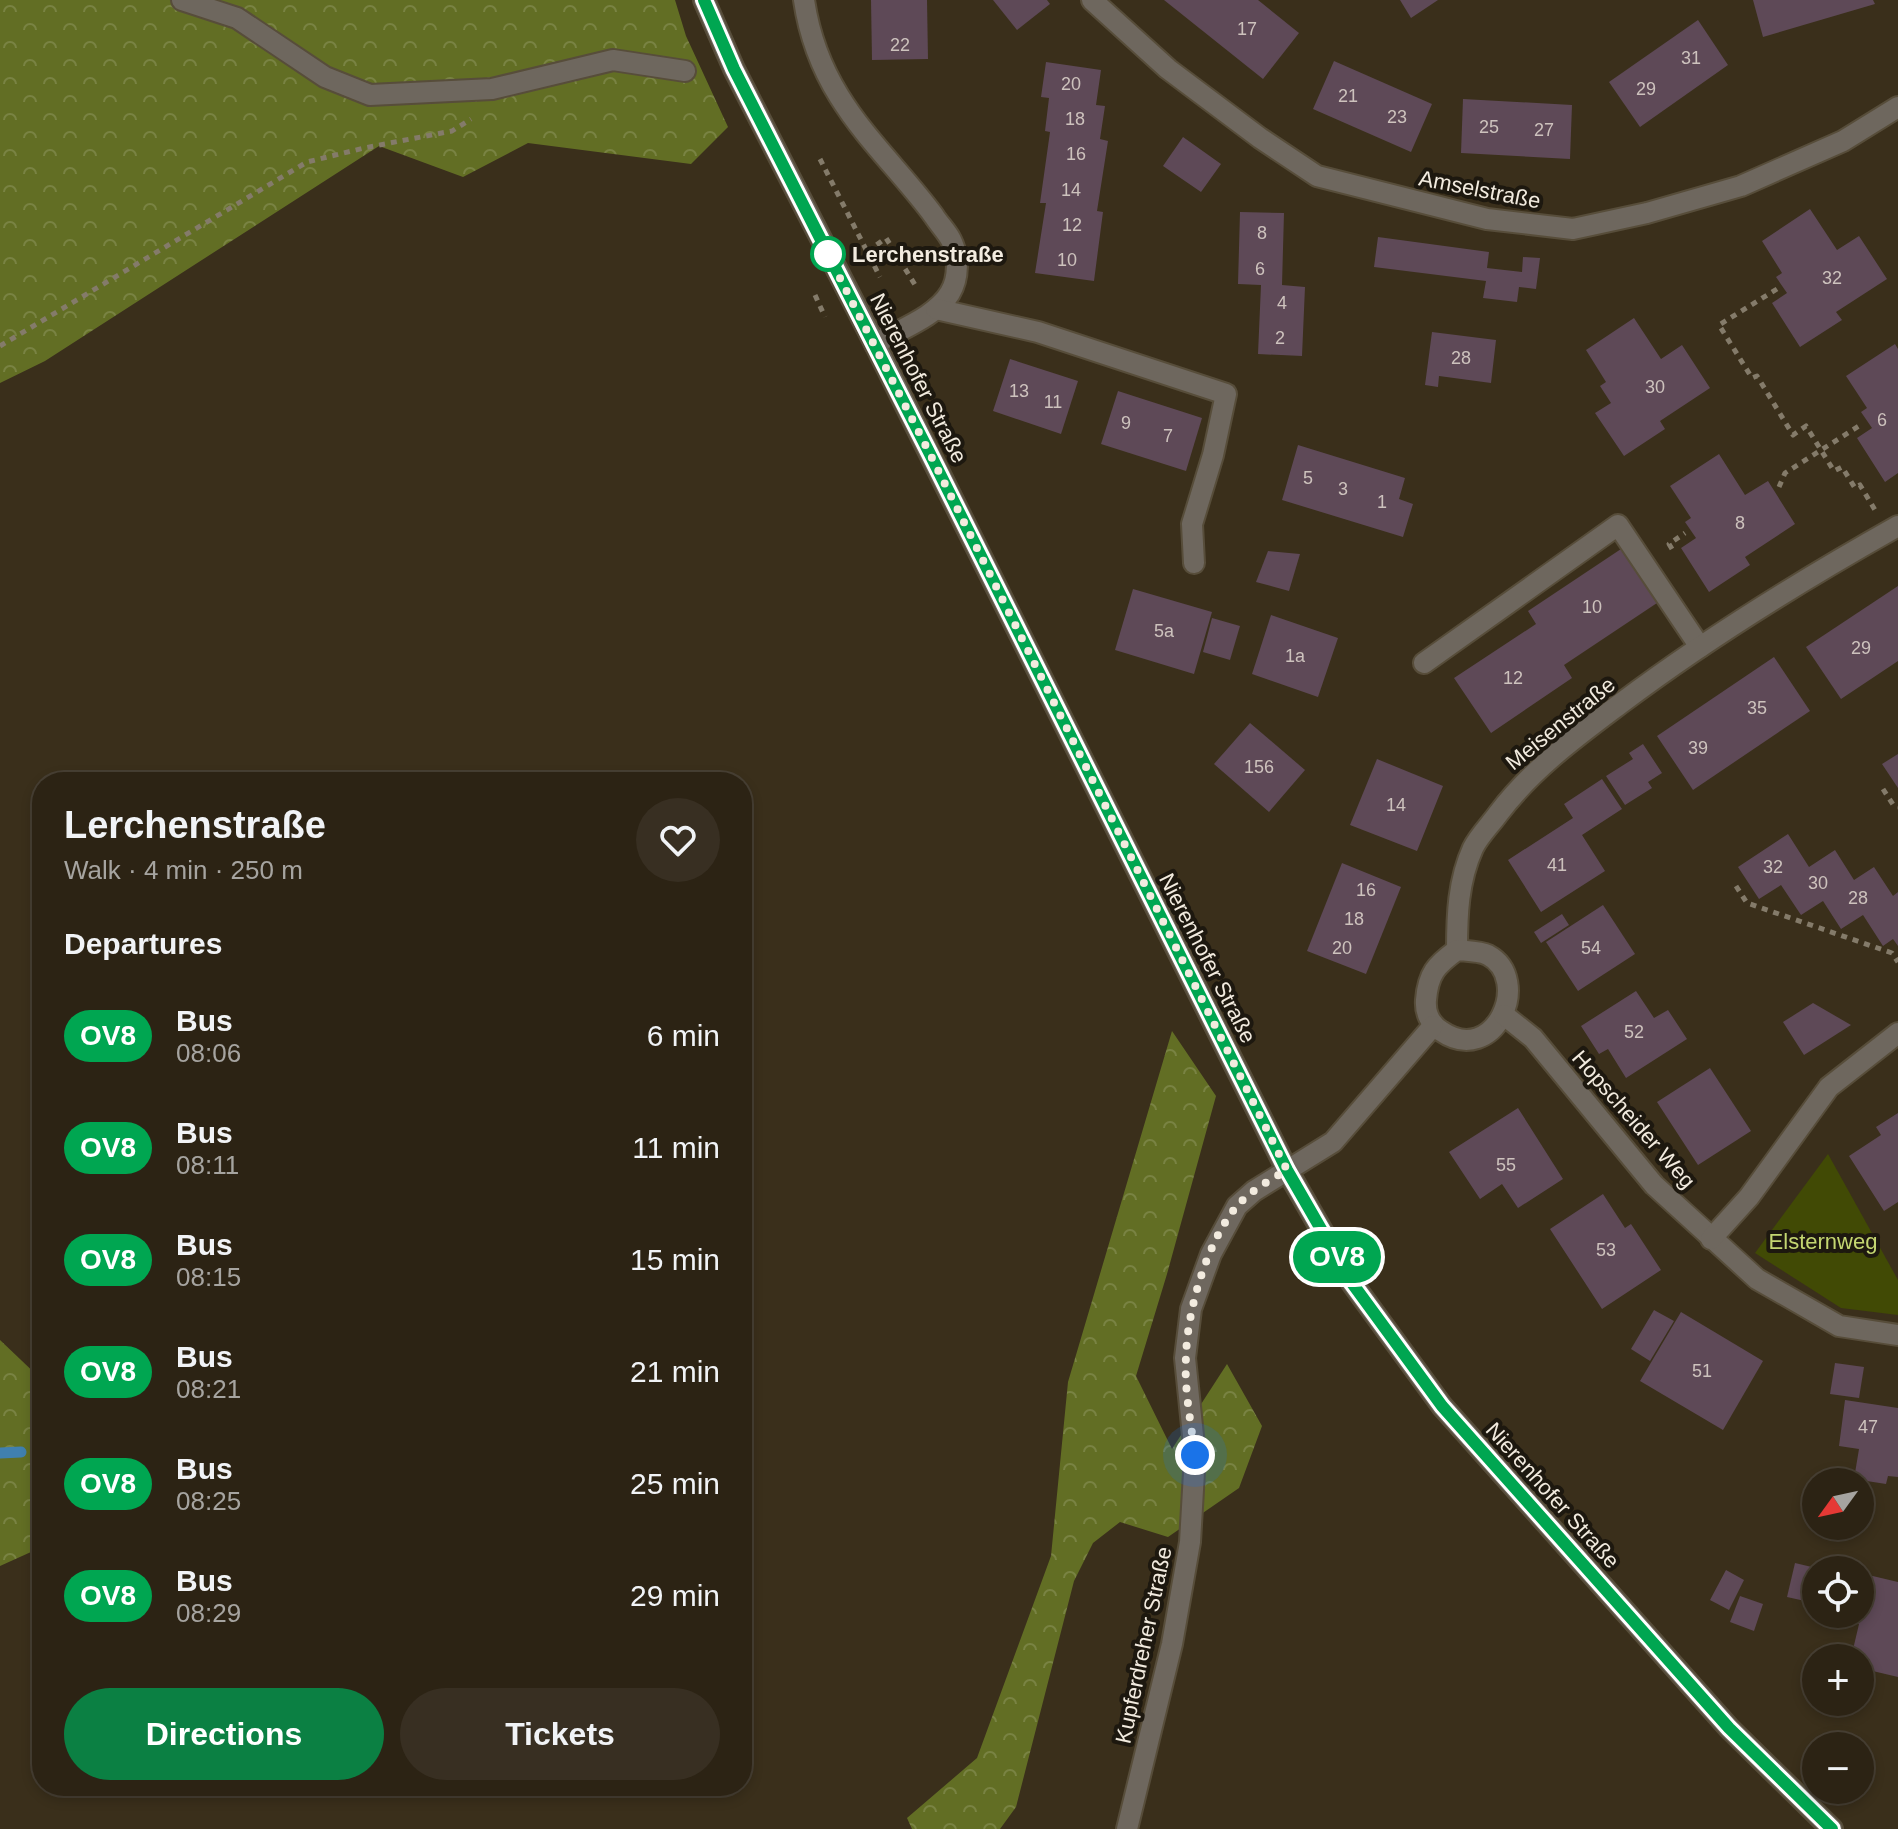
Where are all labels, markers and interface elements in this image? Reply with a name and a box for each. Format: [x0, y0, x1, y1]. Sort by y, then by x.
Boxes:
house number: 17 [1237, 19, 1257, 39]
house number: 22 [890, 35, 910, 55]
house number: 31 [1681, 48, 1701, 68]
house number: 20 [1061, 74, 1081, 94]
house number: 29 [1636, 79, 1656, 99]
house number: 21 [1338, 86, 1358, 106]
house number: 23 [1387, 107, 1407, 127]
house number: 18 [1065, 109, 1085, 129]
house number: 25 [1479, 117, 1499, 137]
house number: 27 [1534, 120, 1554, 140]
house number: 16 [1066, 144, 1086, 164]
street label: Amselstraße [1417, 165, 1543, 214]
house number: 14 [1061, 180, 1081, 200]
house number: 12 [1062, 215, 1082, 235]
house number: 8 [1257, 223, 1267, 243]
marker: Lerchenstraße [811, 237, 845, 271]
place label: Lerchenstraße [852, 242, 1004, 267]
house number: 10 [1057, 250, 1077, 270]
house number: 6 [1255, 259, 1265, 279]
house number: 32 [1822, 268, 1842, 288]
street label: Nierenhofer Straße [865, 289, 972, 467]
house number: 4 [1277, 293, 1287, 313]
house number: 2 [1275, 328, 1285, 348]
house number: 28 [1451, 348, 1471, 368]
house number: 30 [1645, 377, 1665, 397]
house number: 13 [1009, 381, 1029, 401]
house number: 11 [1044, 392, 1062, 412]
house number: 6 [1877, 410, 1887, 430]
house number: 9 [1121, 413, 1131, 433]
house number: 7 [1163, 426, 1173, 446]
house number: 5 [1303, 468, 1313, 488]
house number: 3 [1338, 479, 1348, 499]
house number: 1 [1377, 492, 1387, 512]
house number: 8 [1735, 513, 1745, 533]
house number: 10 [1582, 597, 1602, 617]
house number: 5a [1154, 621, 1175, 641]
house number: 29 [1851, 638, 1871, 658]
house number: 1a [1285, 646, 1306, 666]
house number: 12 [1503, 668, 1523, 688]
street label: Meisenstraße [1501, 672, 1620, 775]
house number: 35 [1747, 698, 1767, 718]
house number: 39 [1688, 738, 1708, 758]
house number: 156 [1244, 757, 1274, 777]
house number: 14 [1386, 795, 1406, 815]
button: heart [636, 798, 720, 882]
text: Lerchenstraße [64, 804, 326, 846]
text: Walk · 4 min · 250 m [64, 855, 303, 885]
house number: 41 [1547, 855, 1567, 875]
house number: 32 [1763, 857, 1783, 877]
street label: Nierenhofer Straße [1154, 869, 1261, 1047]
house number: 30 [1808, 873, 1828, 893]
house number: 16 [1356, 880, 1376, 900]
house number: 28 [1848, 888, 1868, 908]
house number: 18 [1344, 909, 1364, 929]
text: Departures [64, 927, 222, 960]
house number: 20 [1332, 938, 1352, 958]
house number: 54 [1581, 938, 1601, 958]
text: Bus [176, 1004, 233, 1037]
text: 6 min [647, 1019, 720, 1052]
text: OV8 [80, 1020, 136, 1051]
house number: 52 [1624, 1022, 1644, 1042]
text: 08:06 [176, 1038, 241, 1068]
street label: Hopscheider Weg [1567, 1045, 1700, 1193]
text: Bus [176, 1116, 233, 1149]
text: 11 min [632, 1131, 720, 1164]
text: OV8 [80, 1132, 136, 1163]
text: 08:11 [176, 1150, 239, 1180]
house number: 55 [1496, 1155, 1516, 1175]
text: Bus [176, 1228, 233, 1261]
park label: Elsternweg [1769, 1229, 1877, 1254]
line badge: OV8 [1291, 1231, 1383, 1283]
house number: 53 [1596, 1240, 1616, 1260]
text: OV8 [1309, 1241, 1365, 1272]
text: 15 min [630, 1243, 720, 1276]
text: OV8 [80, 1244, 136, 1275]
text: 08:15 [176, 1262, 241, 1292]
text: Bus [176, 1340, 233, 1373]
text: 21 min [630, 1355, 720, 1388]
text: OV8 [80, 1356, 136, 1387]
house number: 51 [1692, 1361, 1712, 1381]
text: 08:21 [176, 1374, 241, 1404]
street label: Nierenhofer Straße [1481, 1417, 1625, 1573]
house number: 47 [1858, 1417, 1878, 1437]
your location [1175, 1435, 1215, 1475]
text: Bus [176, 1452, 233, 1485]
text: 25 min [630, 1467, 720, 1500]
text: OV8 [80, 1468, 136, 1499]
north arrow [1802, 1468, 1874, 1540]
map controls [1802, 1468, 1874, 1804]
text: 08:25 [176, 1486, 241, 1516]
street label: Kupferdreher Straße [1110, 1544, 1177, 1746]
button: locate [1802, 1556, 1874, 1628]
text: Bus [176, 1564, 233, 1597]
text: 29 min [630, 1579, 720, 1612]
text: OV8 [80, 1580, 136, 1611]
text: 08:29 [176, 1598, 241, 1628]
button: + [1802, 1644, 1874, 1716]
button: Directions [64, 1688, 384, 1780]
button: Tickets [400, 1688, 720, 1780]
button: − [1802, 1732, 1874, 1804]

